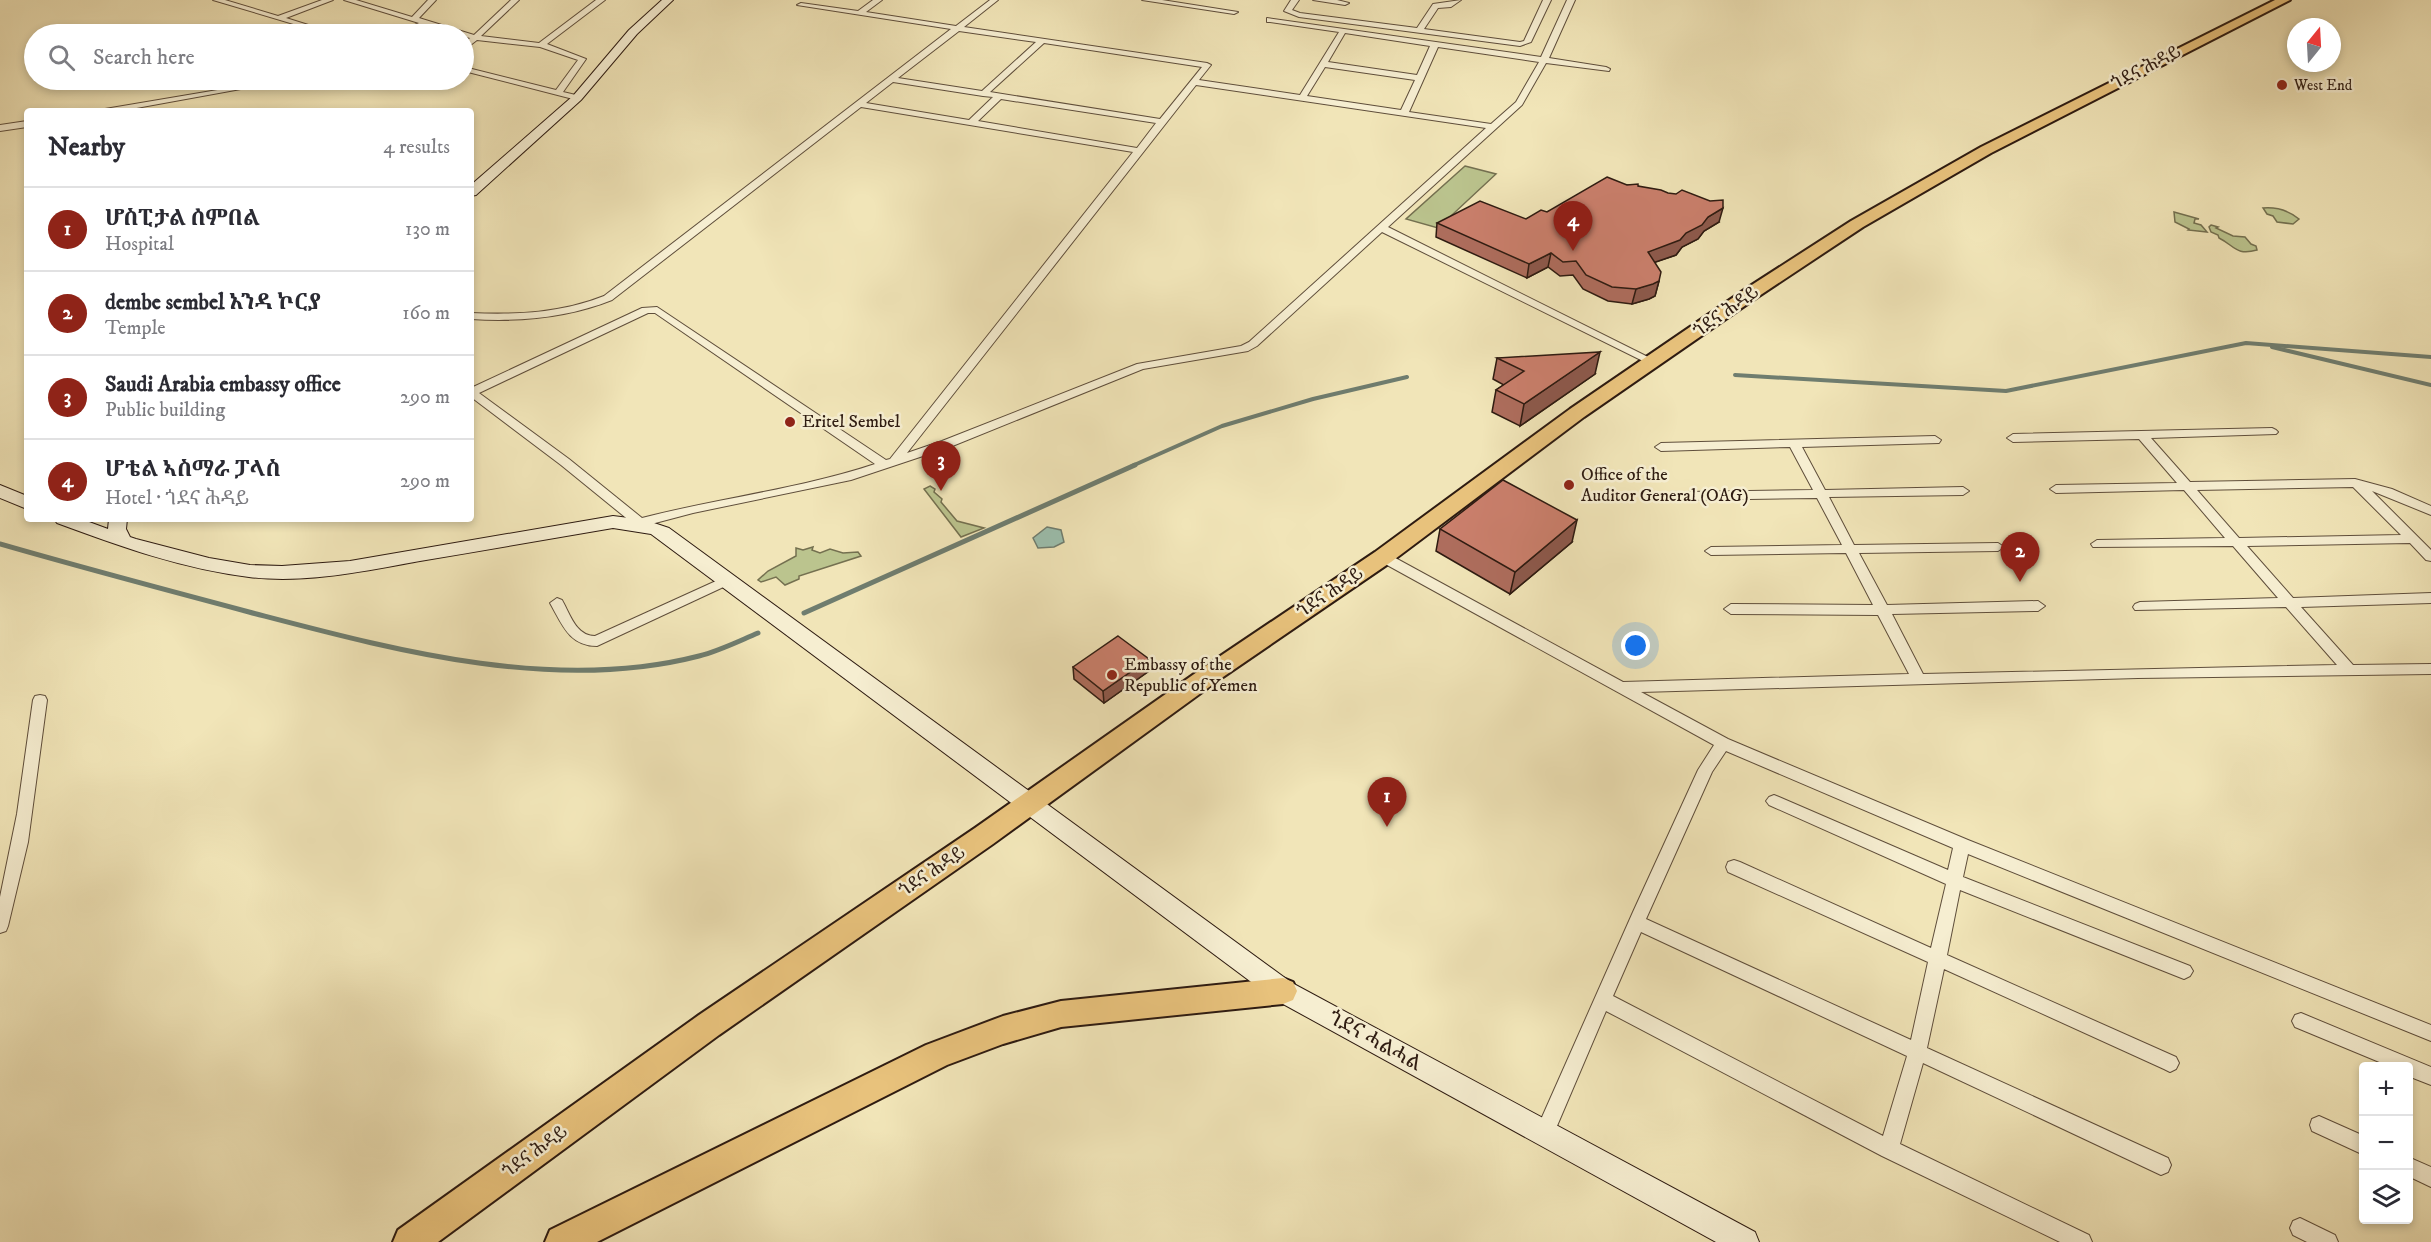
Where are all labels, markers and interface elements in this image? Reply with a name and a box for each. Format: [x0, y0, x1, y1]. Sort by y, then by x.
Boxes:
north arrow [2287, 18, 2341, 72]
search box [24, 24, 474, 90]
icon: search [45, 41, 78, 74]
street label: ጎደና ሕዳይ [2108, 41, 2184, 95]
text: Search here [93, 44, 195, 71]
place label: West End [2293, 76, 2353, 95]
marker: West End [2275, 78, 2289, 92]
text: Nearby [48, 131, 125, 164]
text: 4 results [383, 135, 450, 160]
pin: 4 [1554, 202, 1592, 251]
text: ሆስፒታል ሰምበል [105, 205, 260, 232]
text: 1 [64, 217, 71, 242]
text: 130 m [405, 217, 450, 242]
text: Hospital [105, 232, 174, 257]
street label: ጎደና ሕዳይ [1689, 281, 1763, 343]
text: dembe sembel አንዳ ኮርያ [105, 289, 321, 316]
text: 2 [63, 301, 72, 326]
text: 160 m [402, 301, 450, 326]
text: Temple [105, 316, 166, 341]
text: Saudi Arabia embassy office [105, 371, 341, 398]
text: 3 [64, 385, 71, 410]
text: 290 m [400, 385, 450, 410]
text: Public building [105, 398, 225, 423]
place label: Eritel Sembel [802, 411, 901, 433]
marker: Eritel Sembel [783, 415, 797, 429]
pin: 3 [922, 442, 960, 491]
text: ሆቴል ኣስማራ ፓላስ [105, 456, 280, 483]
place label: Office of the Auditor General (OAG) [1581, 464, 1749, 507]
text: 4 [62, 469, 73, 494]
text: 290 m [400, 469, 450, 494]
marker: Office of the Auditor General (OAG) [1562, 478, 1576, 492]
text: Hotel · ጎደና ሕዳይ [105, 486, 249, 511]
pin: 2 [2000, 532, 2040, 582]
street label: ጎደና ሕዳይ [1293, 563, 1367, 623]
your location [1621, 631, 1650, 660]
place label: Embassy of the Republic of Yemen [1124, 654, 1258, 697]
marker: Embassy of the Republic of Yemen [1105, 668, 1119, 682]
pin: 1 [1368, 778, 1406, 827]
street label: ጎደና ሕዳይ [895, 842, 969, 902]
street label: ጎደና ሓልሓል [1324, 1005, 1426, 1077]
map controls [2359, 1062, 2413, 1224]
button: + [2359, 1062, 2413, 1116]
button: − [2359, 1116, 2413, 1170]
street label: ጎደና ሕዳይ [498, 1121, 572, 1183]
button: layers [2359, 1170, 2413, 1224]

